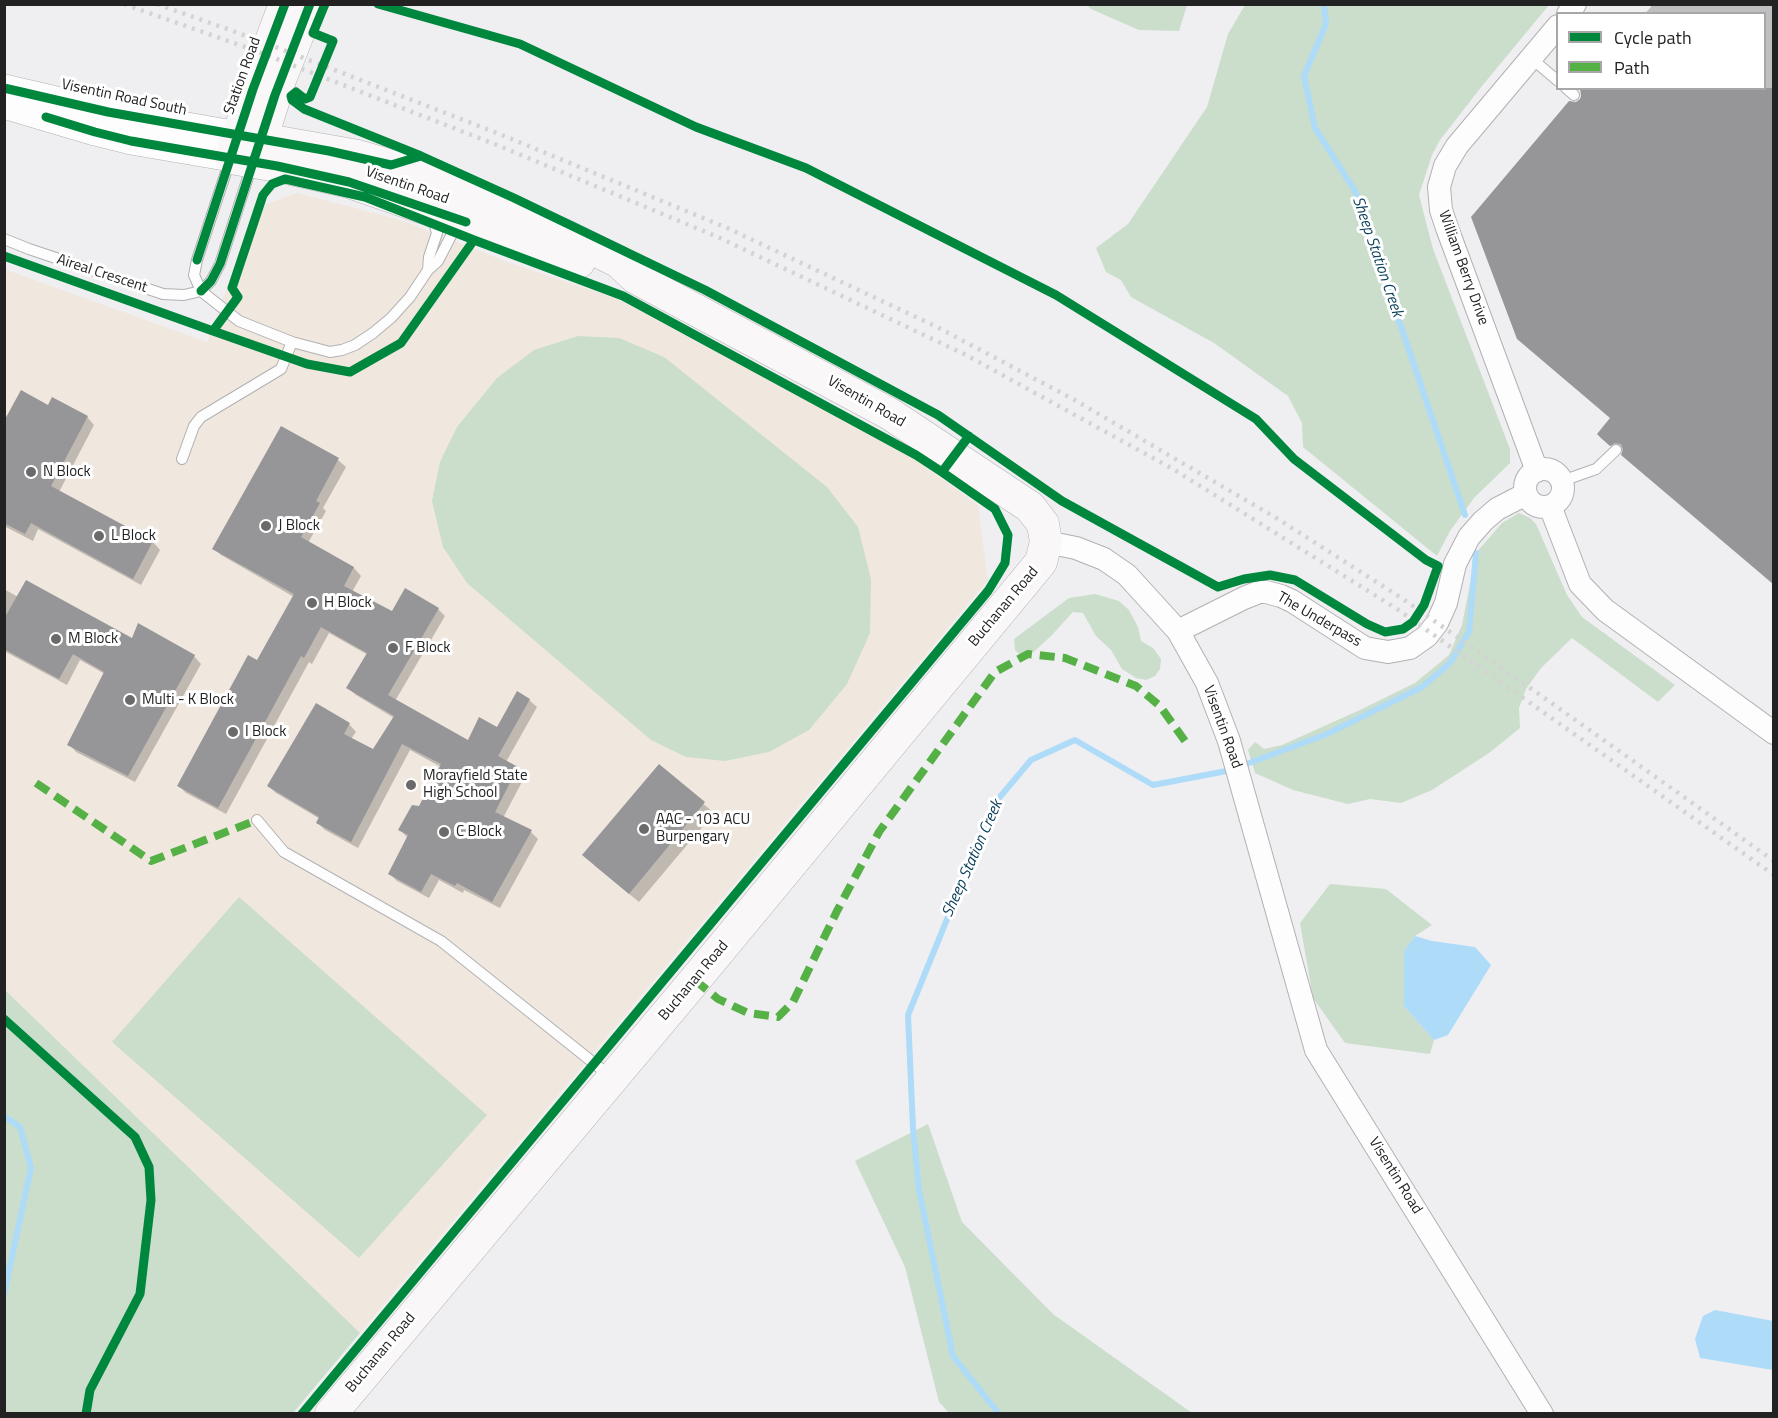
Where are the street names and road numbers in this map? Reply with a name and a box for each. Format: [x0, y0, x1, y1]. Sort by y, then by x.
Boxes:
street label: Station Road [221, 35, 265, 117]
street label: Visentin Road South [60, 76, 188, 120]
street label: Visentin Road [363, 163, 451, 209]
street label: William Berry Drive [1434, 208, 1492, 328]
street label: Aireal Crescent [54, 251, 150, 297]
street label: Visentin Road [824, 372, 908, 432]
street label: Buchanan Road [965, 563, 1043, 651]
street label: The Underpass [1274, 589, 1364, 651]
street label: Visentin Road [1199, 683, 1245, 771]
street label: Buchanan Road [655, 937, 733, 1025]
street label: Visentin Road [1364, 1134, 1426, 1218]
street label: Buchanan Road [342, 1309, 420, 1397]

